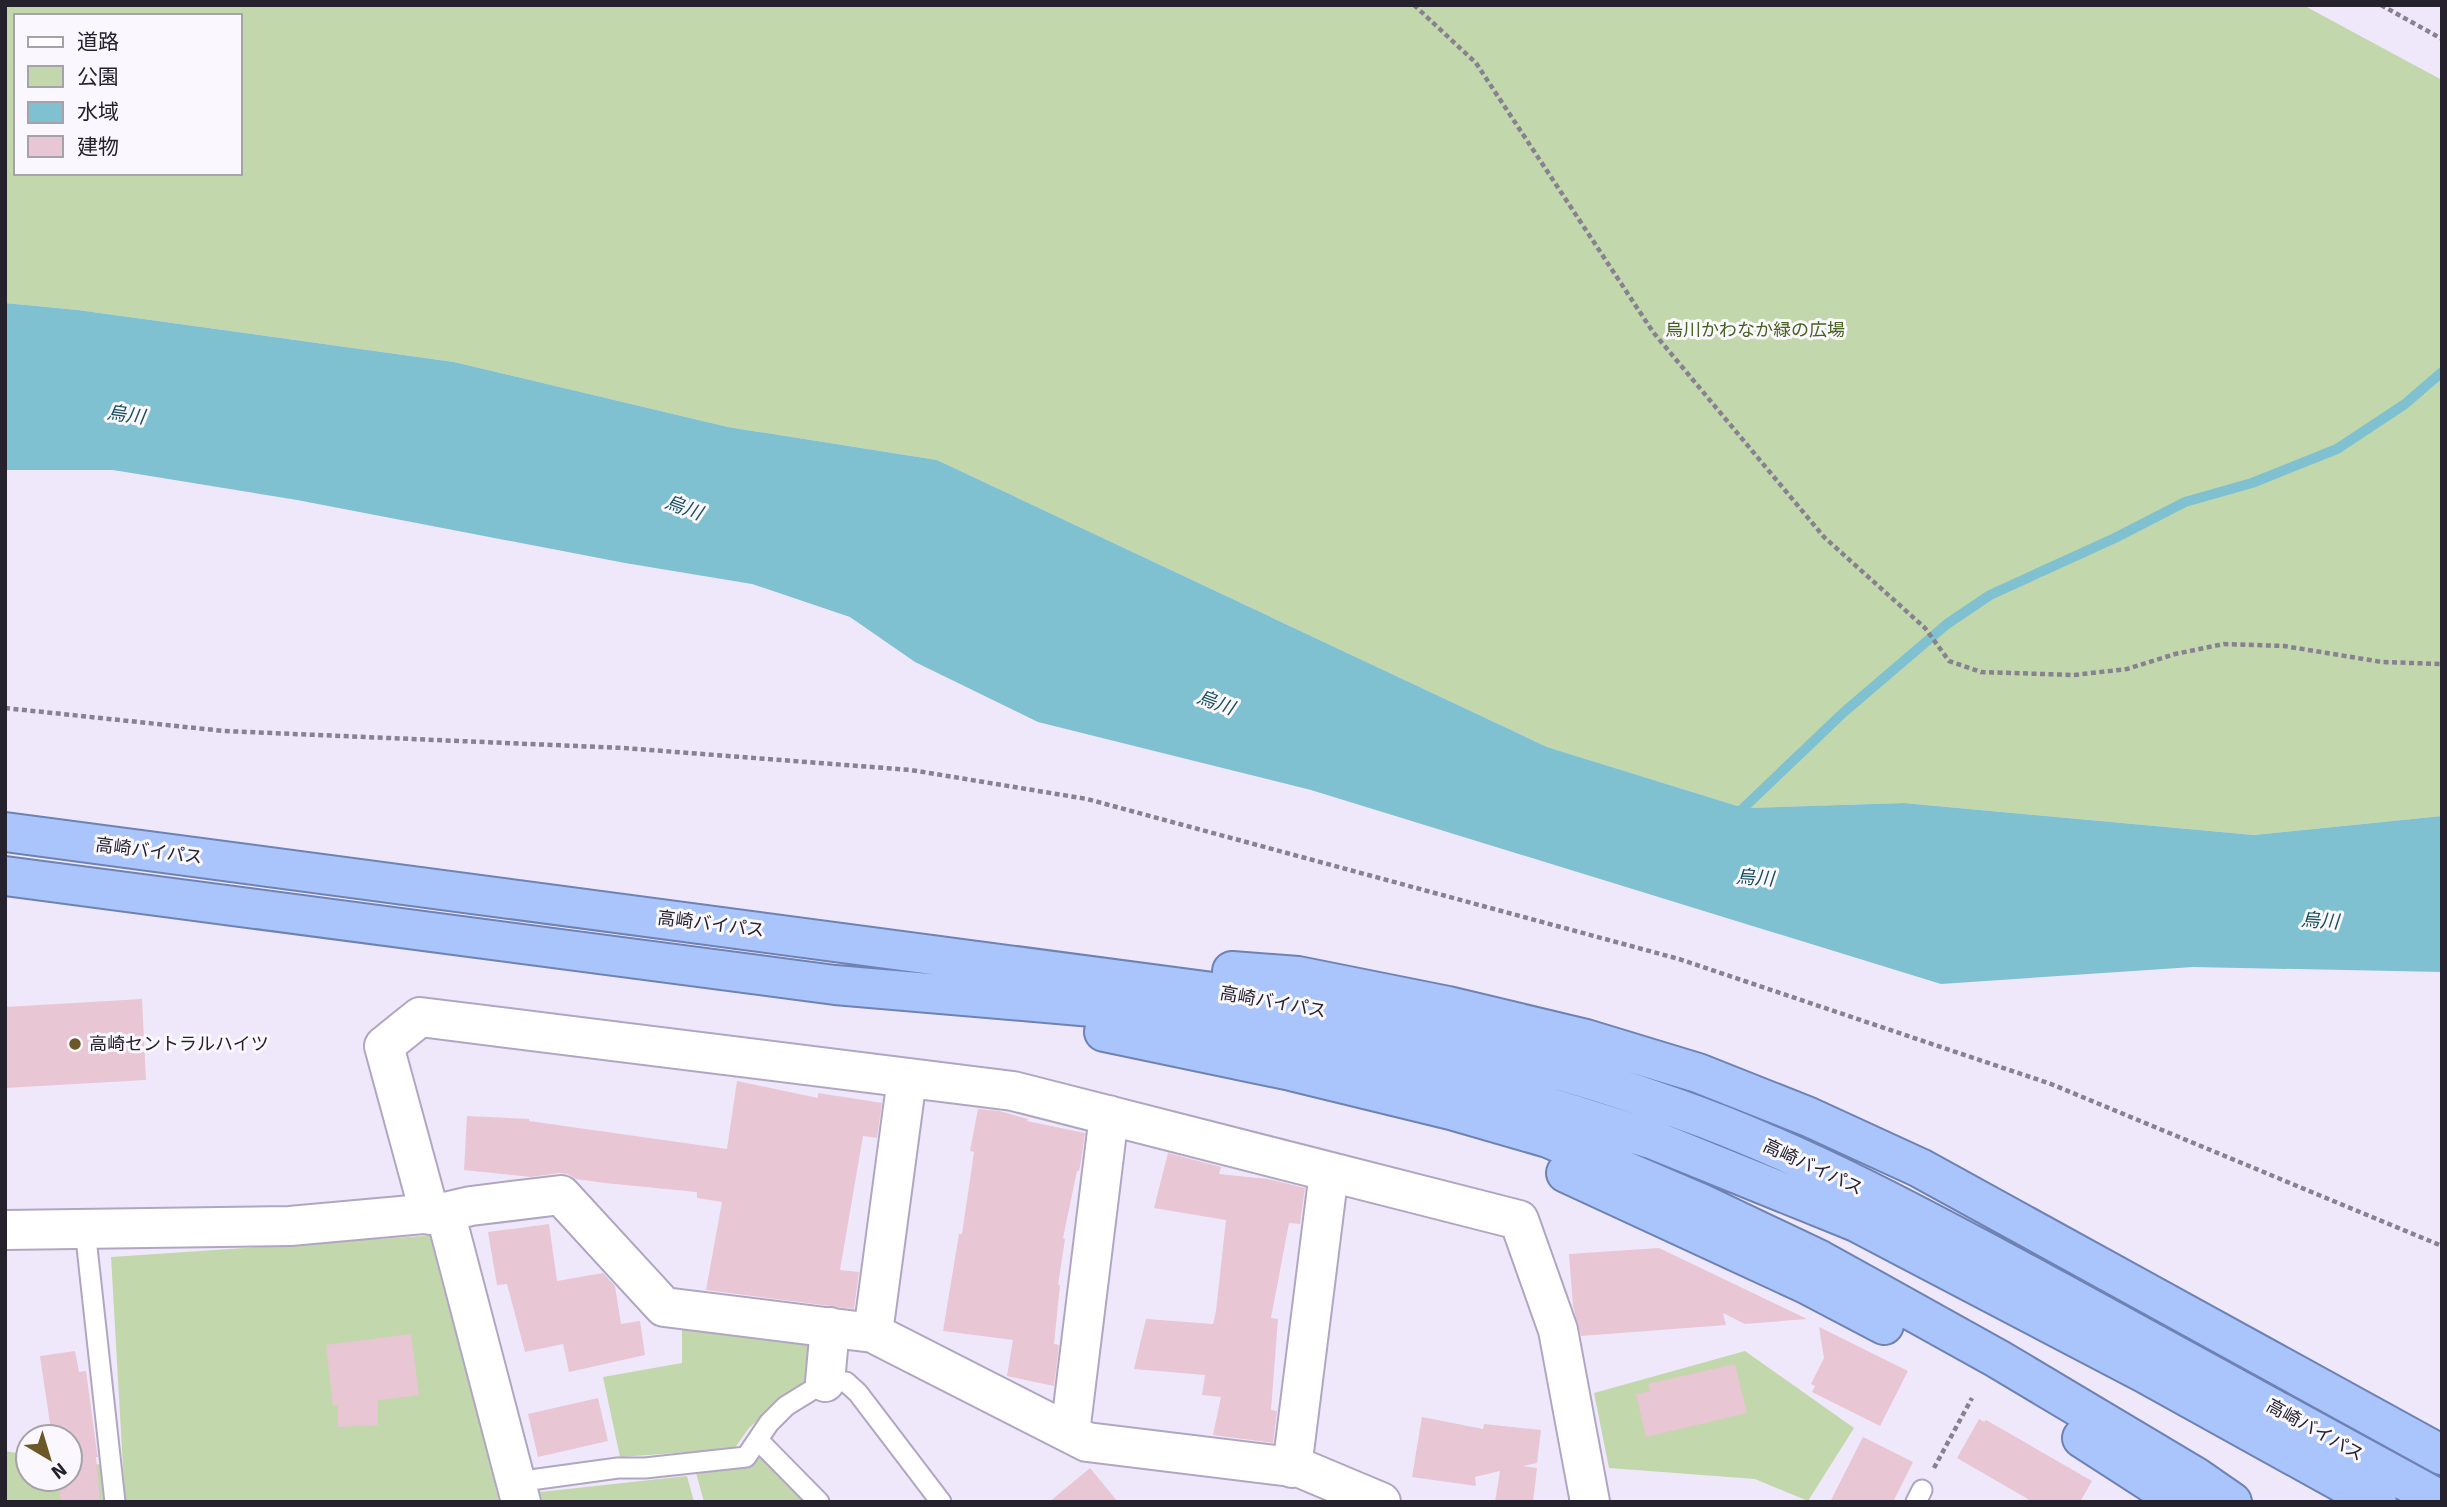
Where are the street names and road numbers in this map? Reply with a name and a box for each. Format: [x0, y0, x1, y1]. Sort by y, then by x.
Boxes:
street label: 高崎バイパス [94, 834, 204, 868]
street label: 高崎バイパス [656, 907, 766, 941]
street label: 高崎バイパス [1218, 982, 1328, 1022]
street label: 高崎バイパス [1760, 1134, 1866, 1200]
street label: 高崎バイパス [2263, 1394, 2367, 1466]

